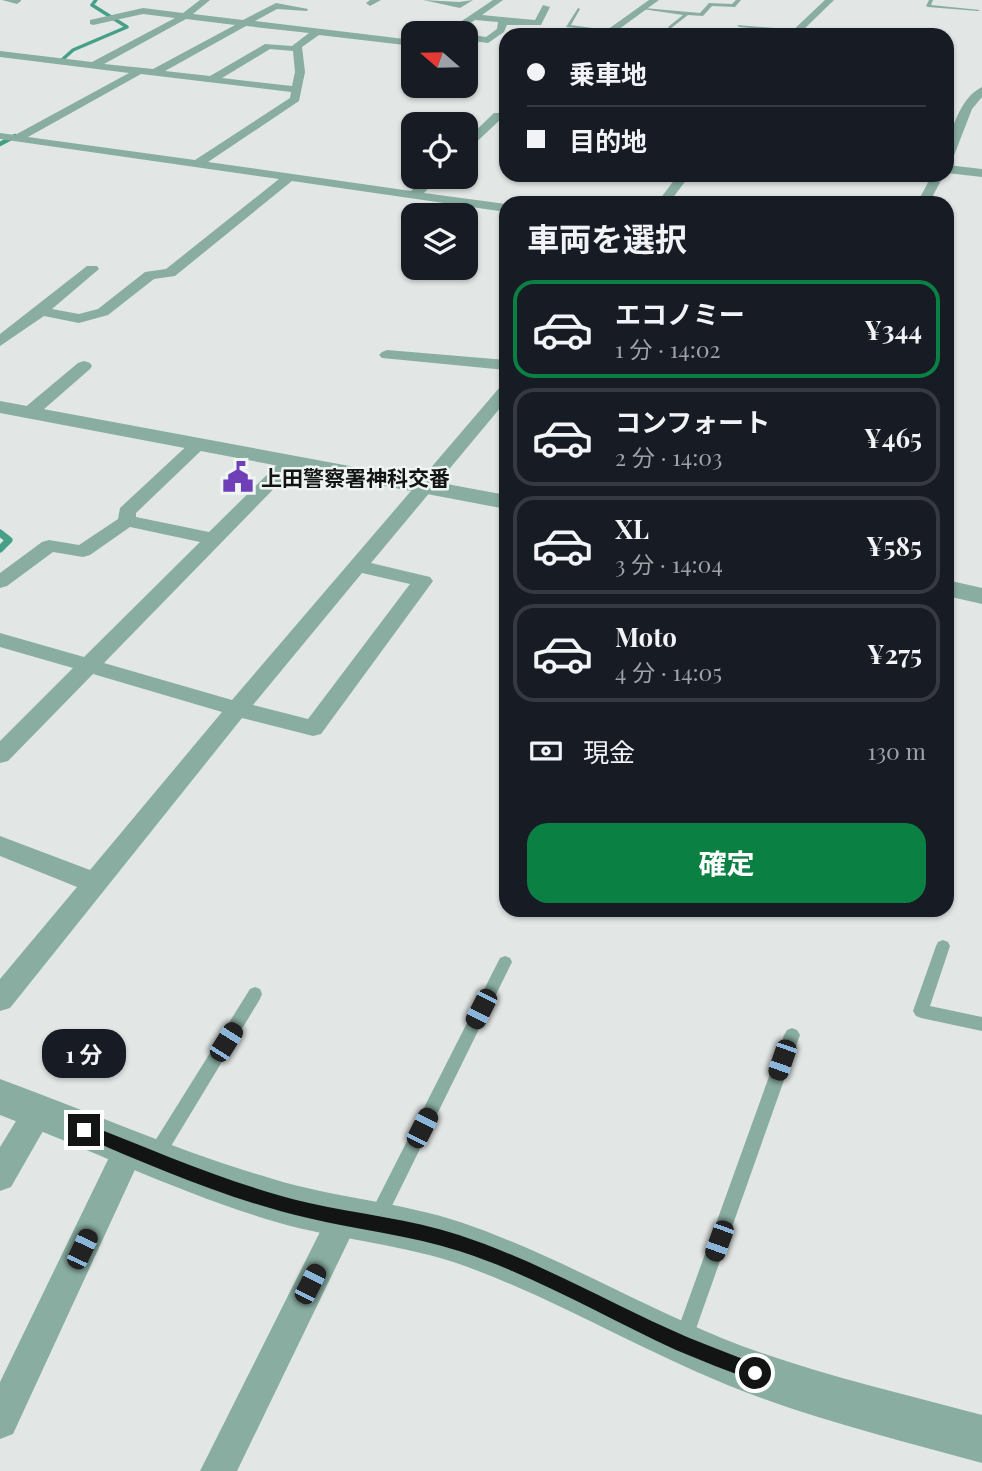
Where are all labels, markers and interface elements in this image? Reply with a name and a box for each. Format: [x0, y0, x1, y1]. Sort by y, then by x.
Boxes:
north arrow [401, 21, 478, 98]
map controls [401, 21, 478, 280]
text: 乗車地 [569, 56, 647, 91]
button: locate [401, 112, 478, 189]
text: 目的地 [569, 123, 647, 158]
button: layers [401, 203, 478, 280]
text: 車両を選択 [527, 216, 687, 259]
text: エコノミー [615, 296, 745, 331]
icon: car [531, 298, 594, 361]
text: ¥344 [864, 312, 922, 347]
text: 1 分 · 14:02 [615, 333, 721, 364]
text: コンフォート [615, 404, 770, 439]
icon: car [531, 406, 594, 469]
text: ¥465 [864, 420, 922, 455]
text: 2 分 · 14:03 [615, 441, 722, 472]
public building icon: 上田警察署神科交番 [221, 460, 255, 494]
place label: 上田警察署神科交番 [261, 463, 450, 491]
text: XL [615, 511, 649, 546]
icon: car [531, 514, 594, 577]
text: ¥585 [866, 528, 922, 563]
text: 3 分 · 14:04 [615, 548, 723, 579]
text: Moto [615, 619, 677, 654]
icon: car [531, 622, 594, 685]
text: ¥275 [867, 636, 922, 671]
text: 4 分 · 14:05 [615, 656, 722, 687]
icon: cash [527, 732, 565, 770]
text: 現金 [583, 734, 635, 769]
text: 130 m [868, 735, 926, 766]
button: 確定 [527, 823, 926, 903]
car [463, 986, 500, 1032]
car [206, 1019, 247, 1065]
callout: 1 分 [42, 1028, 126, 1078]
car [766, 1037, 799, 1083]
text: 1 分 [65, 1038, 103, 1069]
car [404, 1105, 441, 1151]
route end [68, 1114, 100, 1146]
car [702, 1218, 737, 1264]
car [64, 1226, 101, 1272]
car [292, 1261, 329, 1307]
route start [739, 1357, 771, 1389]

